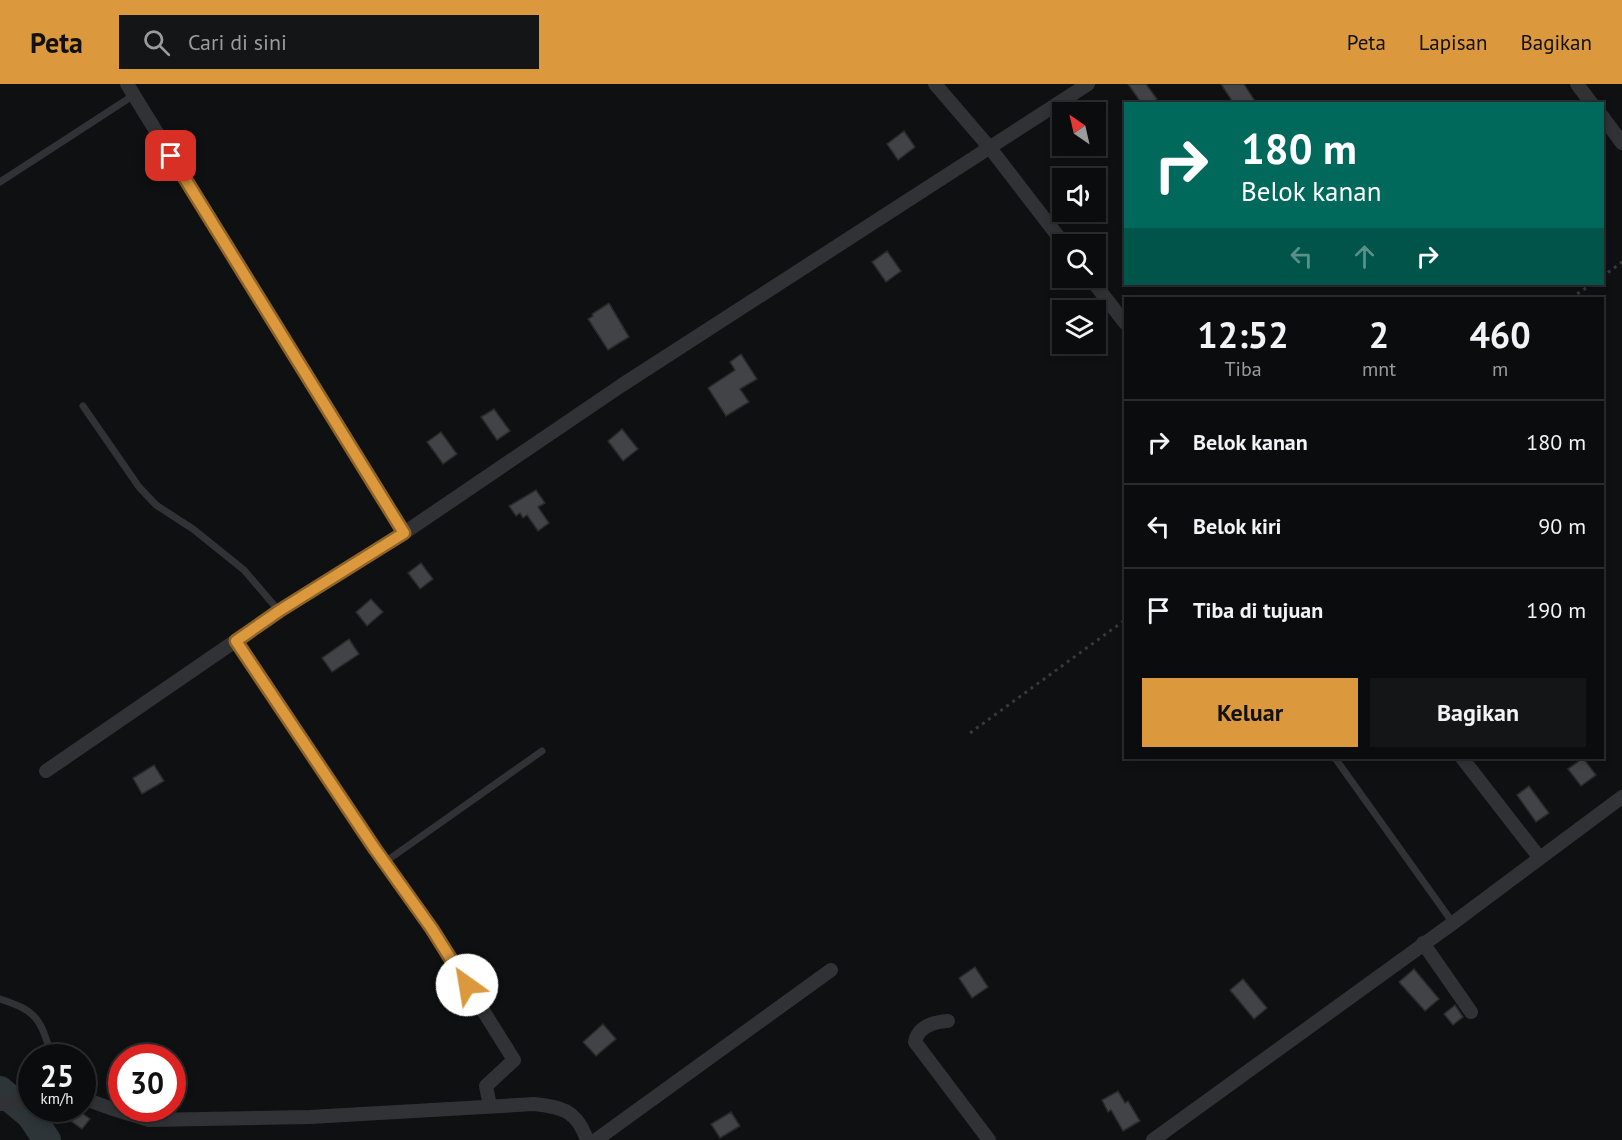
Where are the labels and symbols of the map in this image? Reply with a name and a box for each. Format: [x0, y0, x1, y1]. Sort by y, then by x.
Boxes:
north arrow [1052, 102, 1106, 156]
pin [145, 130, 196, 181]
position arrow [435, 953, 499, 1017]
speed limit sign: 30 [108, 1044, 186, 1122]

